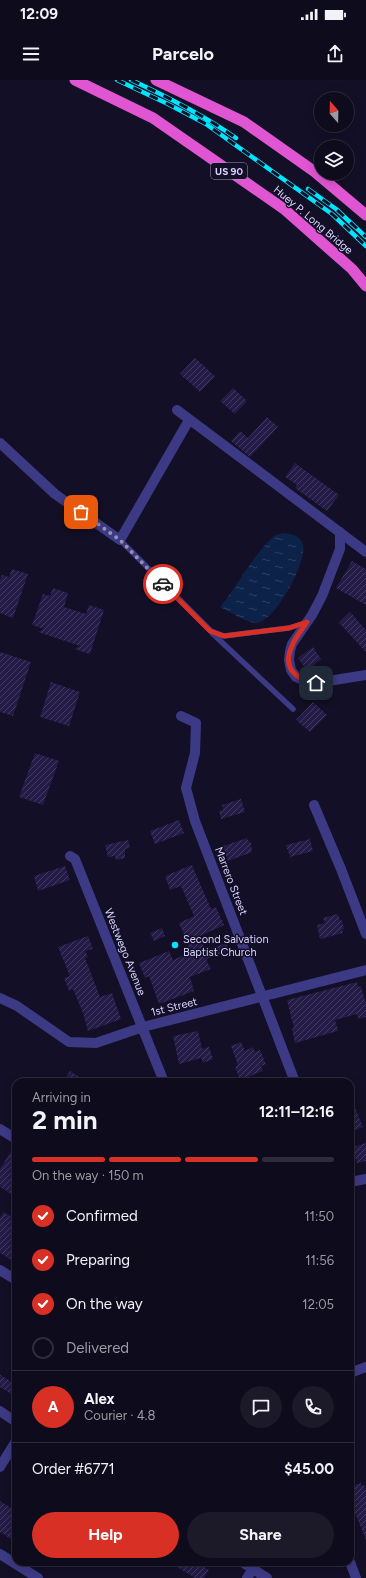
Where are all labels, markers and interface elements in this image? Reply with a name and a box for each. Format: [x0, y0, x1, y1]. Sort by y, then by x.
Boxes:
text: 12:09 [20, 5, 58, 23]
icon: menu [20, 43, 42, 65]
text: Parcelo [152, 43, 214, 65]
icon: share [324, 43, 346, 65]
north arrow [314, 92, 354, 132]
map controls [314, 92, 354, 180]
button: layers [314, 140, 354, 180]
road number: US 90 [211, 163, 247, 179]
street label: Huey P. Long Bridge [271, 183, 355, 257]
pin [64, 495, 98, 529]
icon: bag [70, 501, 92, 523]
courier [143, 564, 183, 604]
icon: car [152, 573, 174, 595]
pin [299, 666, 333, 700]
icon: home [305, 672, 327, 694]
street label: Marrero Street [212, 845, 250, 917]
street label: Westwego Avenue [102, 907, 148, 997]
place label: Second Salvation Baptist Church [183, 933, 269, 959]
marker: Second Salvation Baptist Church [170, 940, 180, 950]
street label: 1st Street [149, 995, 199, 1019]
text: Arriving in [32, 1090, 91, 1105]
text: 12:11–12:16 [259, 1103, 334, 1121]
text: 2 min [32, 1104, 98, 1136]
text: On the way · 150 m [32, 1168, 144, 1183]
icon: check [32, 1205, 54, 1227]
text: Confirmed [66, 1207, 138, 1225]
text: 11:50 [304, 1209, 334, 1224]
icon: check [32, 1249, 54, 1271]
text: Preparing [66, 1251, 130, 1269]
text: 11:56 [305, 1253, 334, 1268]
icon: check [32, 1293, 54, 1315]
text: On the way [66, 1295, 143, 1313]
text: 12:05 [302, 1297, 334, 1312]
text: Delivered [66, 1339, 129, 1357]
button: chat [240, 1386, 282, 1428]
button: phone [292, 1386, 334, 1428]
text: Alex [84, 1390, 114, 1408]
text: A [48, 1398, 58, 1416]
text: Courier · 4.8 [84, 1408, 156, 1423]
text: Order #6771 [32, 1460, 115, 1478]
text: $45.00 [284, 1460, 334, 1478]
button: Help [32, 1512, 179, 1558]
button: Share [187, 1512, 334, 1558]

